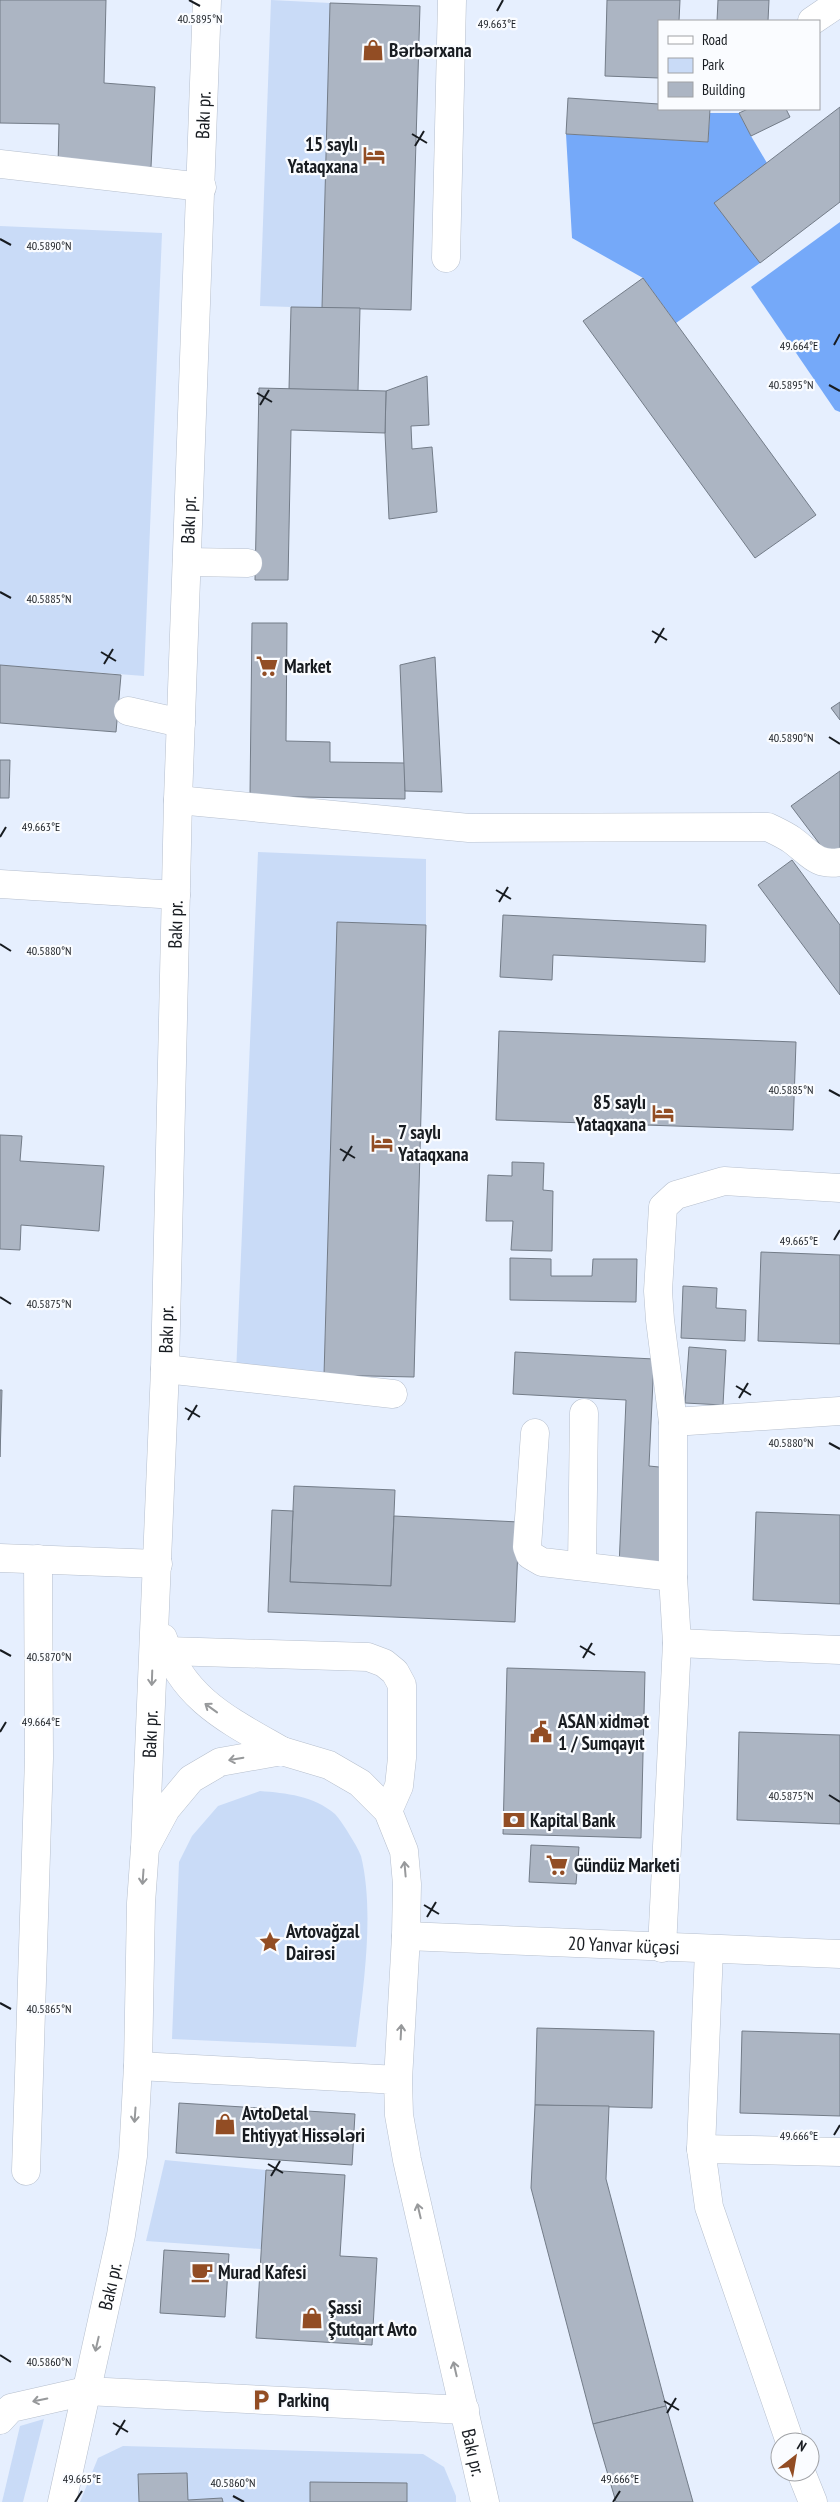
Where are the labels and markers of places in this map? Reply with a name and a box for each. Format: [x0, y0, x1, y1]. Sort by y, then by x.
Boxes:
shop icon: Bərbərxana [360, 37, 386, 63]
place label: Bərbərxana [389, 38, 472, 62]
place label: 15 saylı Yataqxana [287, 132, 358, 178]
hotel icon: 15 saylı Yataqxana [361, 142, 387, 168]
supermarket icon: Market [254, 653, 280, 679]
place label: Market [284, 654, 332, 678]
place label: 85 saylı Yataqxana [575, 1090, 646, 1136]
hotel icon: 85 saylı Yataqxana [650, 1100, 676, 1126]
place label: 7 saylı Yataqxana [397, 1120, 469, 1166]
hotel icon: 7 saylı Yataqxana [369, 1130, 395, 1156]
place label: ASAN xidmət 1 / Sumqayıt [557, 1709, 649, 1755]
public building icon: ASAN xidmət 1 / Sumqayıt [528, 1719, 554, 1745]
bank icon: Kapital Bank [501, 1807, 527, 1833]
place label: Kapital Bank [530, 1808, 616, 1832]
supermarket icon: Gündüz Marketi [544, 1852, 570, 1878]
place label: Gündüz Marketi [574, 1853, 680, 1877]
place label: Avtovağzal Dairəsi [285, 1919, 360, 1965]
place icon: Avtovağzal Dairəsi [257, 1929, 283, 1955]
place label: AvtoDetal Ehtiyyat Hissələri [241, 2101, 365, 2147]
shop icon: AvtoDetal Ehtiyyat Hissələri [212, 2111, 238, 2137]
cafe icon: Murad Kafesi [189, 2259, 215, 2285]
place label: Murad Kafesi [218, 2260, 306, 2284]
place label: Şassi Ştutqart Avto [328, 2295, 417, 2341]
shop icon: Şassi Ştutqart Avto [299, 2305, 325, 2331]
parking icon: Parkinq [248, 2387, 274, 2413]
place label: Parkinq [278, 2388, 329, 2412]

